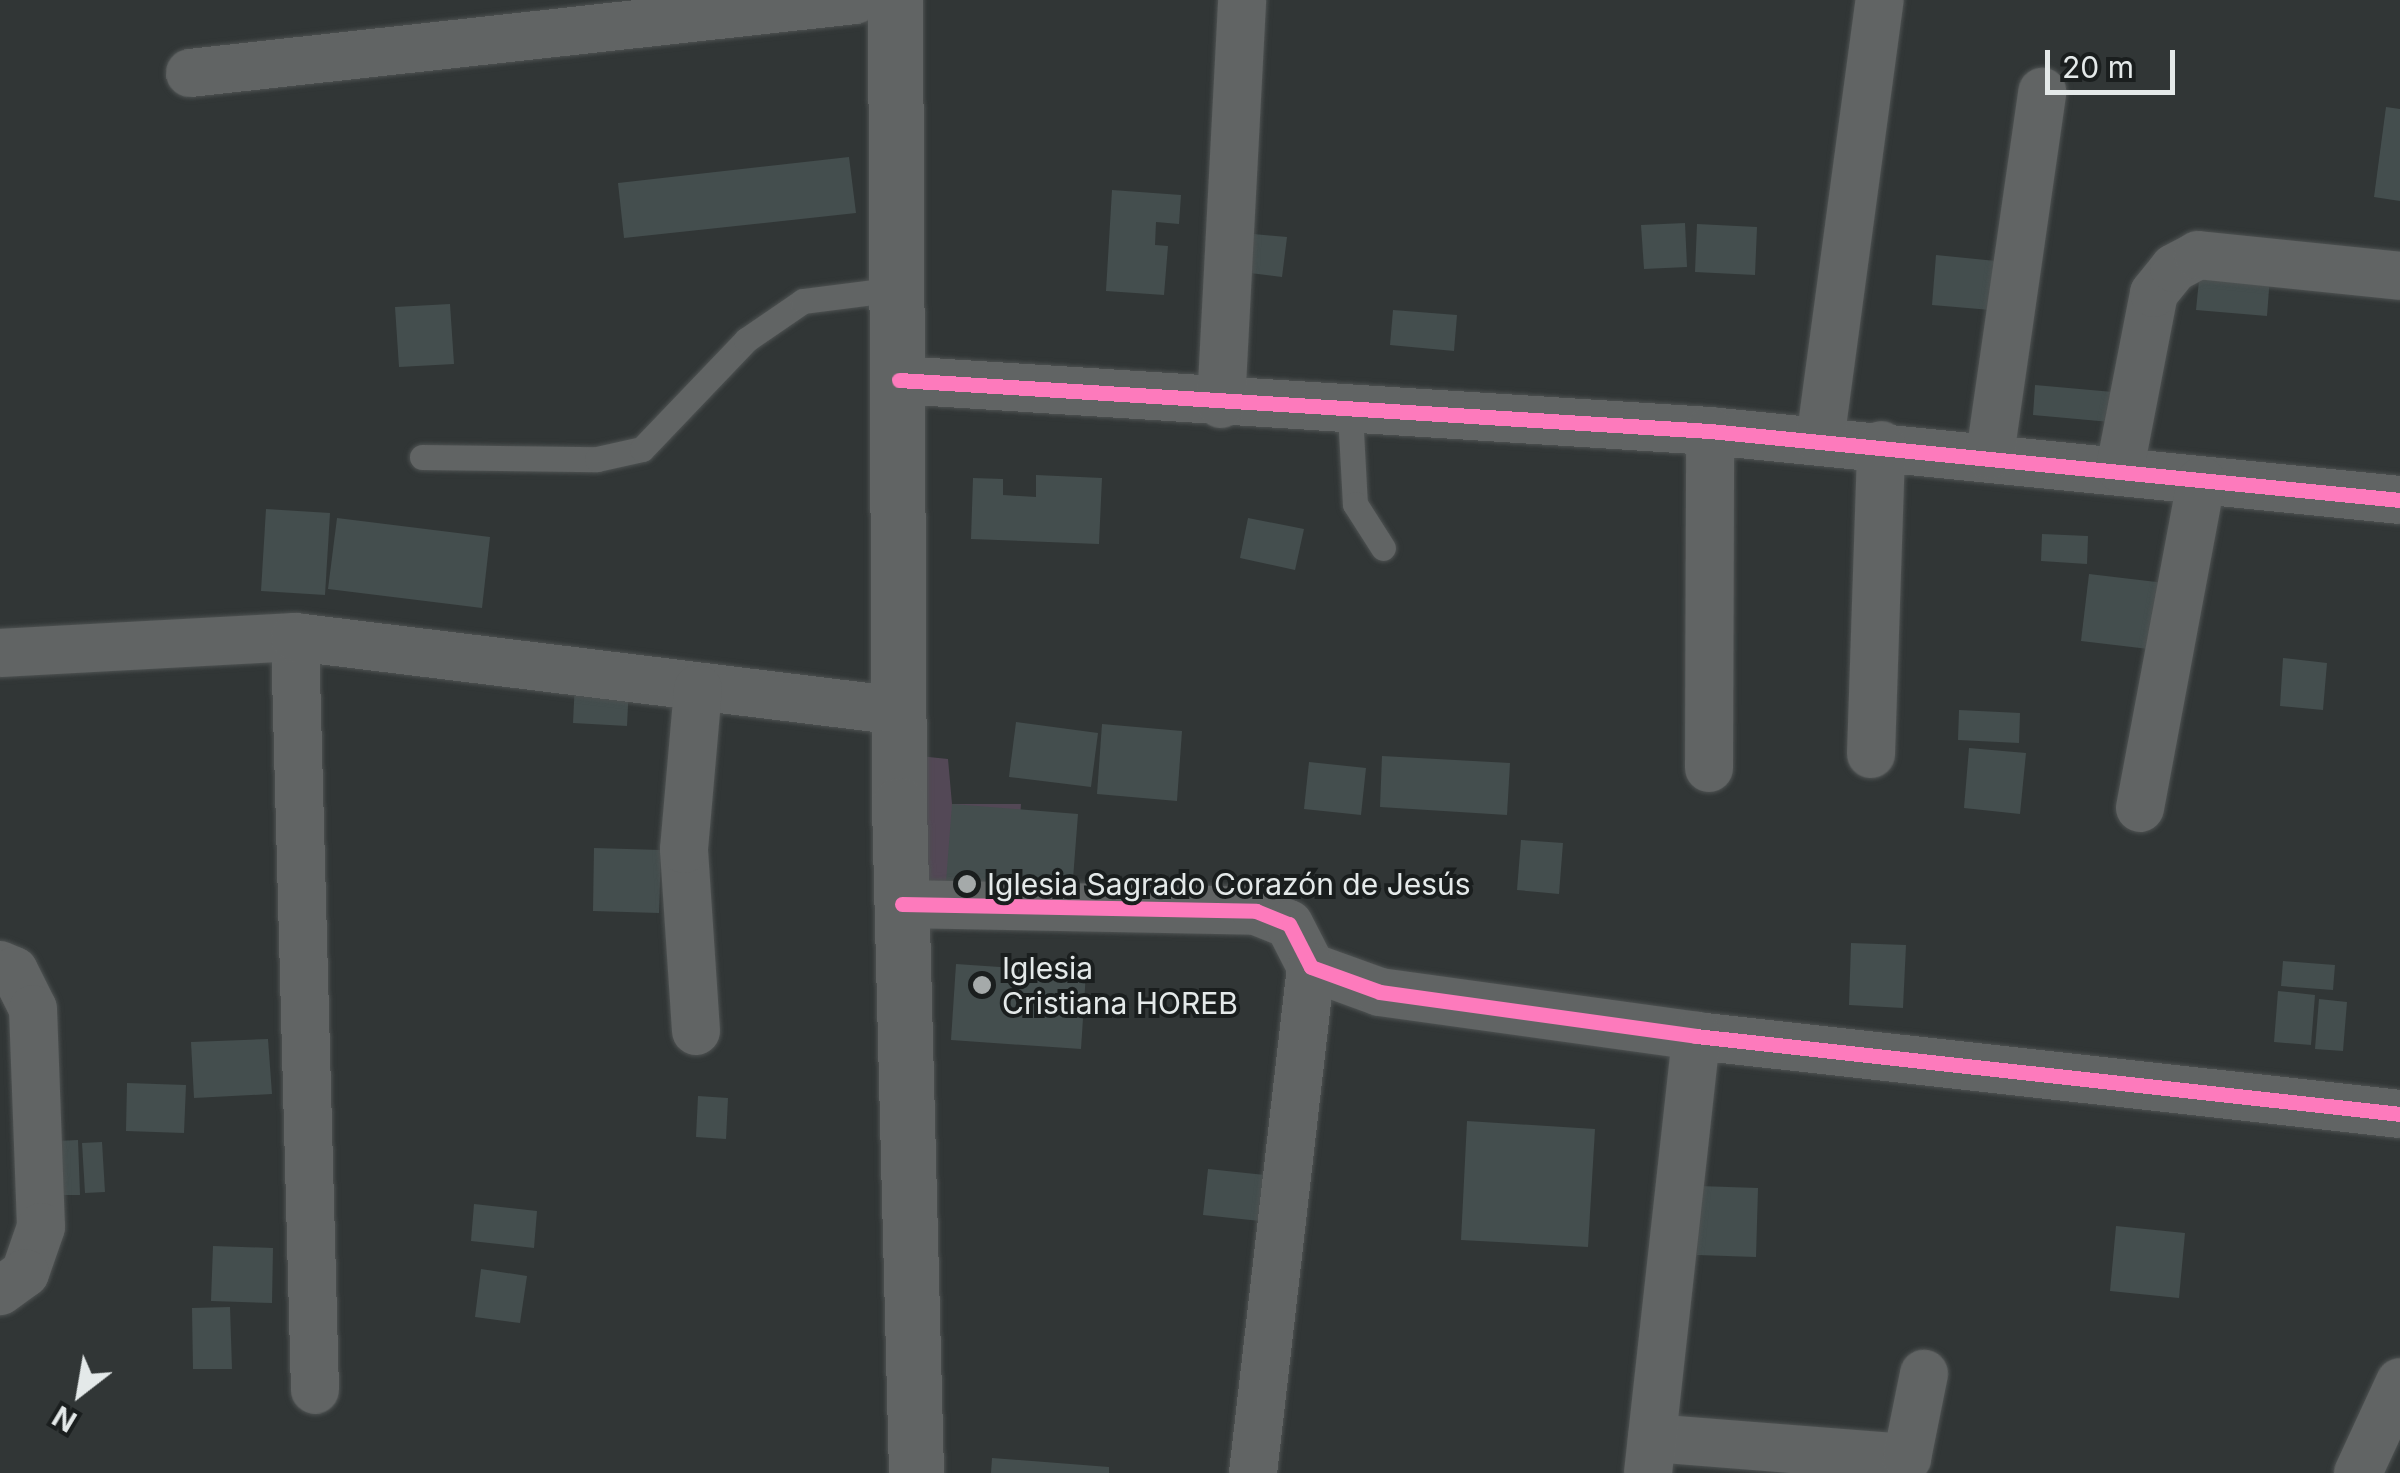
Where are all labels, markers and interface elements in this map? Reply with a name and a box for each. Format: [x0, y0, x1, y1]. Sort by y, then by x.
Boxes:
scale bar [2050, 30, 2180, 92]
text: 20 m [2062, 49, 2134, 85]
place label: Iglesia Sagrado Corazón de Jesús [987, 866, 1471, 902]
marker: Iglesia Sagrado Corazón de Jesús [956, 873, 978, 895]
place label: Iglesia Cristiana HOREB [1002, 950, 1238, 1020]
marker: Iglesia Cristiana HOREB [971, 974, 993, 996]
north arrow [30, 1343, 130, 1443]
text: N [47, 1399, 82, 1439]

